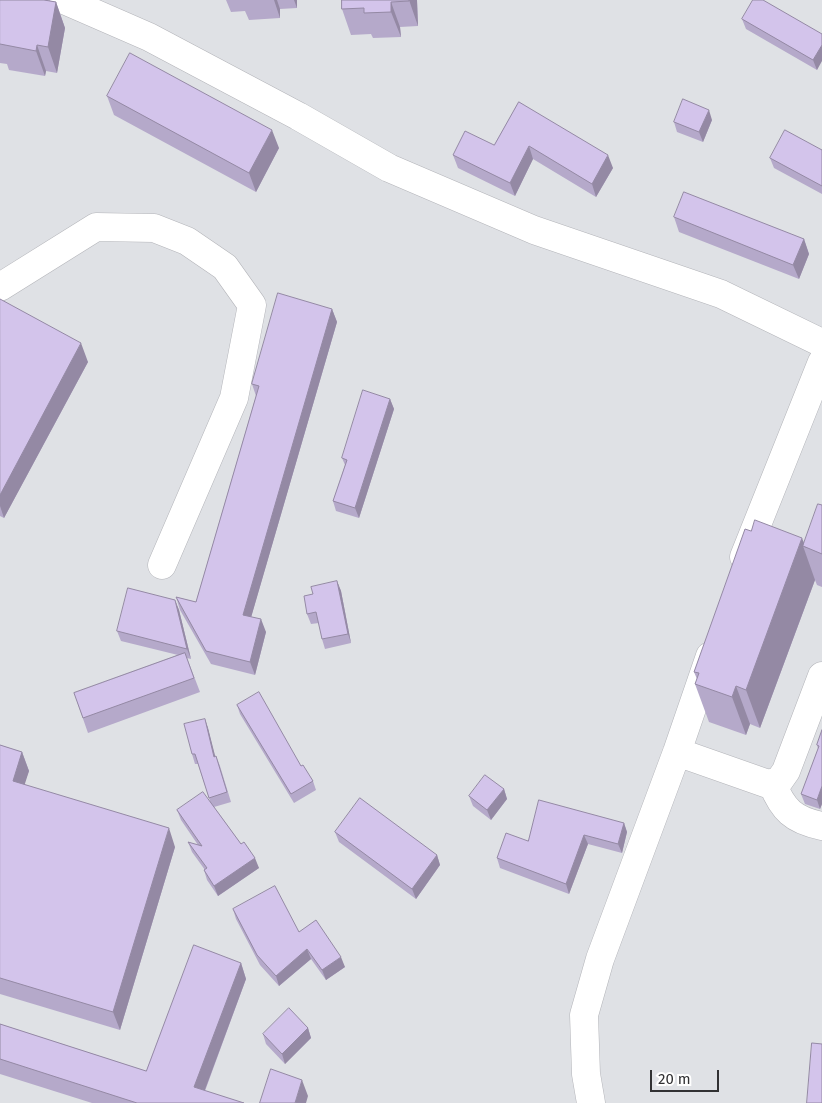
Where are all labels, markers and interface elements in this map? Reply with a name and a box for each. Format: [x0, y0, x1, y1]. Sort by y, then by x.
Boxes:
scale bar [652, 1060, 721, 1092]
text: 20 m [658, 1070, 691, 1088]

